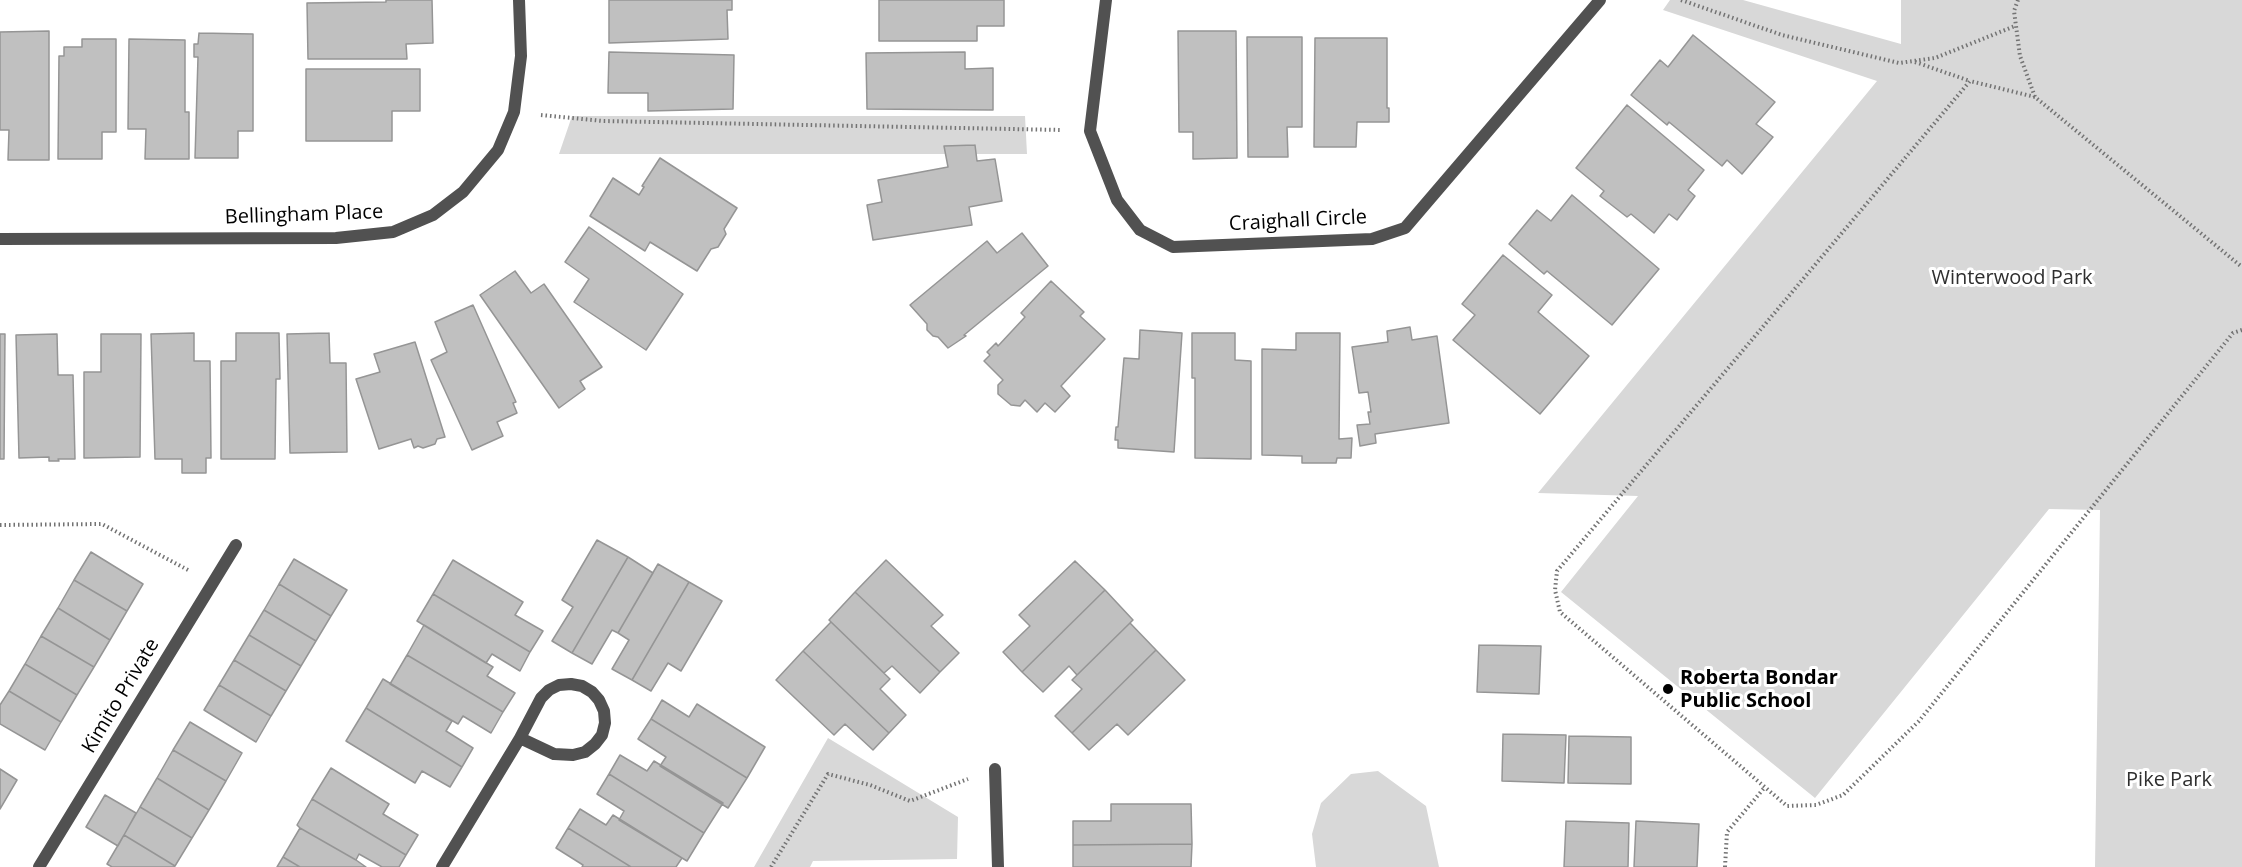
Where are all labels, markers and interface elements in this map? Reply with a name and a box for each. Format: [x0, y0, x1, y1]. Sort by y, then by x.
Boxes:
street label: Bellingham Place [224, 200, 384, 230]
street label: Craighall Circle [1228, 205, 1368, 237]
park label: Winterwood Park [1931, 266, 2093, 290]
street label: Kimito Private [77, 634, 165, 758]
place label: Roberta Bondar Public School [1680, 666, 1838, 713]
marker: Roberta Bondar Public School [1661, 682, 1675, 696]
park label: Pike Park [2126, 768, 2212, 792]

